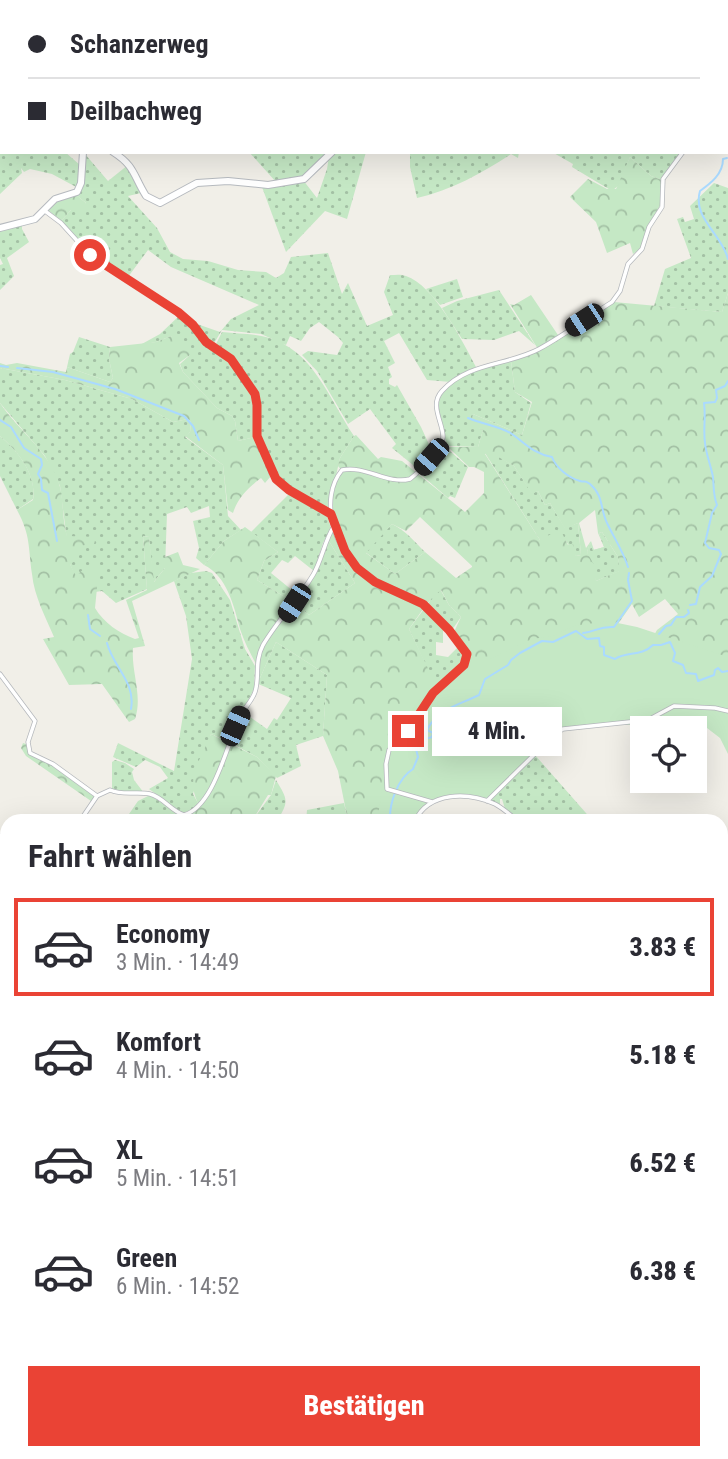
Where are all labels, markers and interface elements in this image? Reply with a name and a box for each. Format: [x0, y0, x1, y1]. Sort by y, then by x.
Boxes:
text: Schanzerweg [70, 29, 209, 59]
text: Deilbachweg [70, 96, 202, 126]
route start [74, 239, 106, 271]
car [561, 300, 608, 340]
car [410, 434, 453, 480]
car [274, 580, 315, 626]
car [217, 703, 254, 749]
callout: 4 Min. [432, 706, 562, 756]
route end [392, 715, 424, 747]
map controls [630, 716, 707, 793]
button: locate [630, 716, 707, 793]
text: 4 Min. [468, 718, 526, 745]
text: Fahrt wählen [28, 837, 192, 875]
icon: car [32, 916, 95, 979]
text: Economy [116, 919, 210, 949]
text: 3.83 € [629, 932, 696, 962]
text: 3 Min. · 14:49 [116, 949, 239, 976]
icon: car [32, 1024, 95, 1087]
text: Komfort [116, 1027, 201, 1057]
text: 5.18 € [629, 1040, 696, 1070]
text: 4 Min. · 14:50 [116, 1057, 239, 1084]
icon: car [32, 1132, 95, 1195]
text: XL [116, 1135, 143, 1165]
text: 6.52 € [629, 1148, 696, 1178]
text: 5 Min. · 14:51 [116, 1165, 239, 1192]
icon: car [32, 1240, 95, 1303]
text: Green [116, 1243, 177, 1273]
text: 6.38 € [629, 1256, 696, 1286]
text: 6 Min. · 14:52 [116, 1273, 239, 1300]
button: Bestätigen [28, 1366, 700, 1446]

